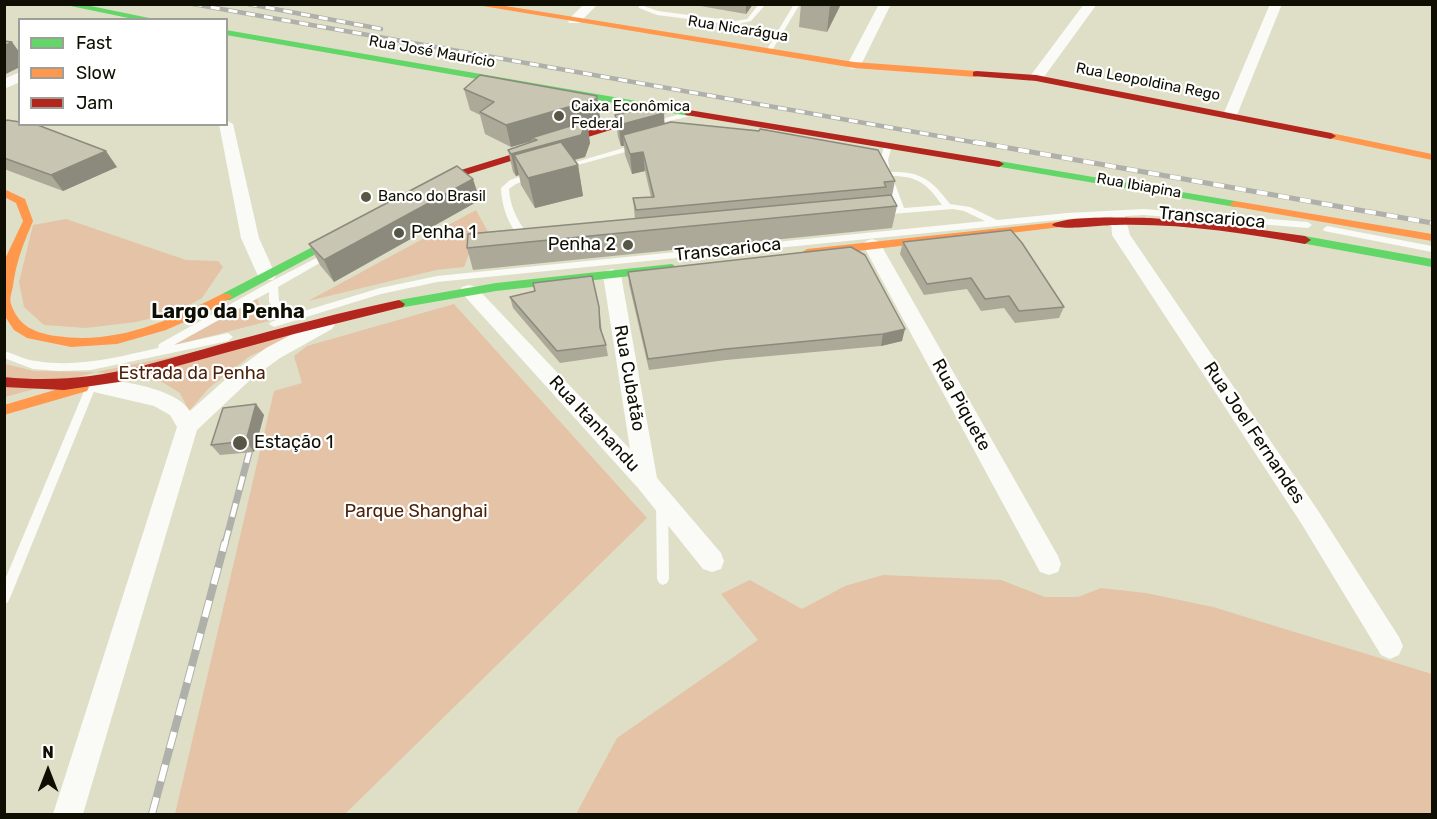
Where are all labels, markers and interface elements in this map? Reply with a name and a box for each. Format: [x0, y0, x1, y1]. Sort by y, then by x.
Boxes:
street label: Rua Nicarágua [686, 12, 790, 46]
legend [18, 18, 228, 126]
text: Fast [76, 32, 112, 54]
street label: Rua José Maurício [368, 32, 496, 72]
street label: Rua Leopoldina Rego [1074, 59, 1222, 105]
text: Slow [76, 62, 116, 84]
text: Jam [76, 92, 113, 114]
place label: Caixa Econômica Federal [571, 98, 690, 133]
marker: Caixa Econômica Federal [552, 109, 566, 123]
street label: Rua Ibiapina [1095, 170, 1183, 202]
place label: Banco do Brasil [378, 188, 486, 206]
marker: Banco do Brasil [359, 190, 373, 204]
street label: Transcarioca [1158, 203, 1266, 233]
place label: Penha 1 [411, 222, 476, 244]
marker: Penha 1 [392, 226, 406, 240]
place label: Penha 2 [548, 234, 616, 256]
street label: Transcarioca [674, 234, 782, 266]
marker: Penha 2 [621, 238, 635, 252]
district label: Largo da Penha [151, 300, 305, 324]
street label: Rua Cubatão [609, 323, 649, 433]
street label: Rua Piquete [927, 355, 995, 455]
street label: Rua Joel Fernandes [1198, 358, 1310, 508]
park label: Estrada da Penha [118, 363, 266, 385]
street label: Rua Itanhandu [544, 372, 644, 476]
place label: Estação 1 [254, 432, 333, 454]
marker: Estação 1 [231, 434, 249, 452]
park label: Parque Shanghai [344, 501, 488, 523]
north arrow [18, 741, 78, 801]
text: N [42, 743, 54, 762]

